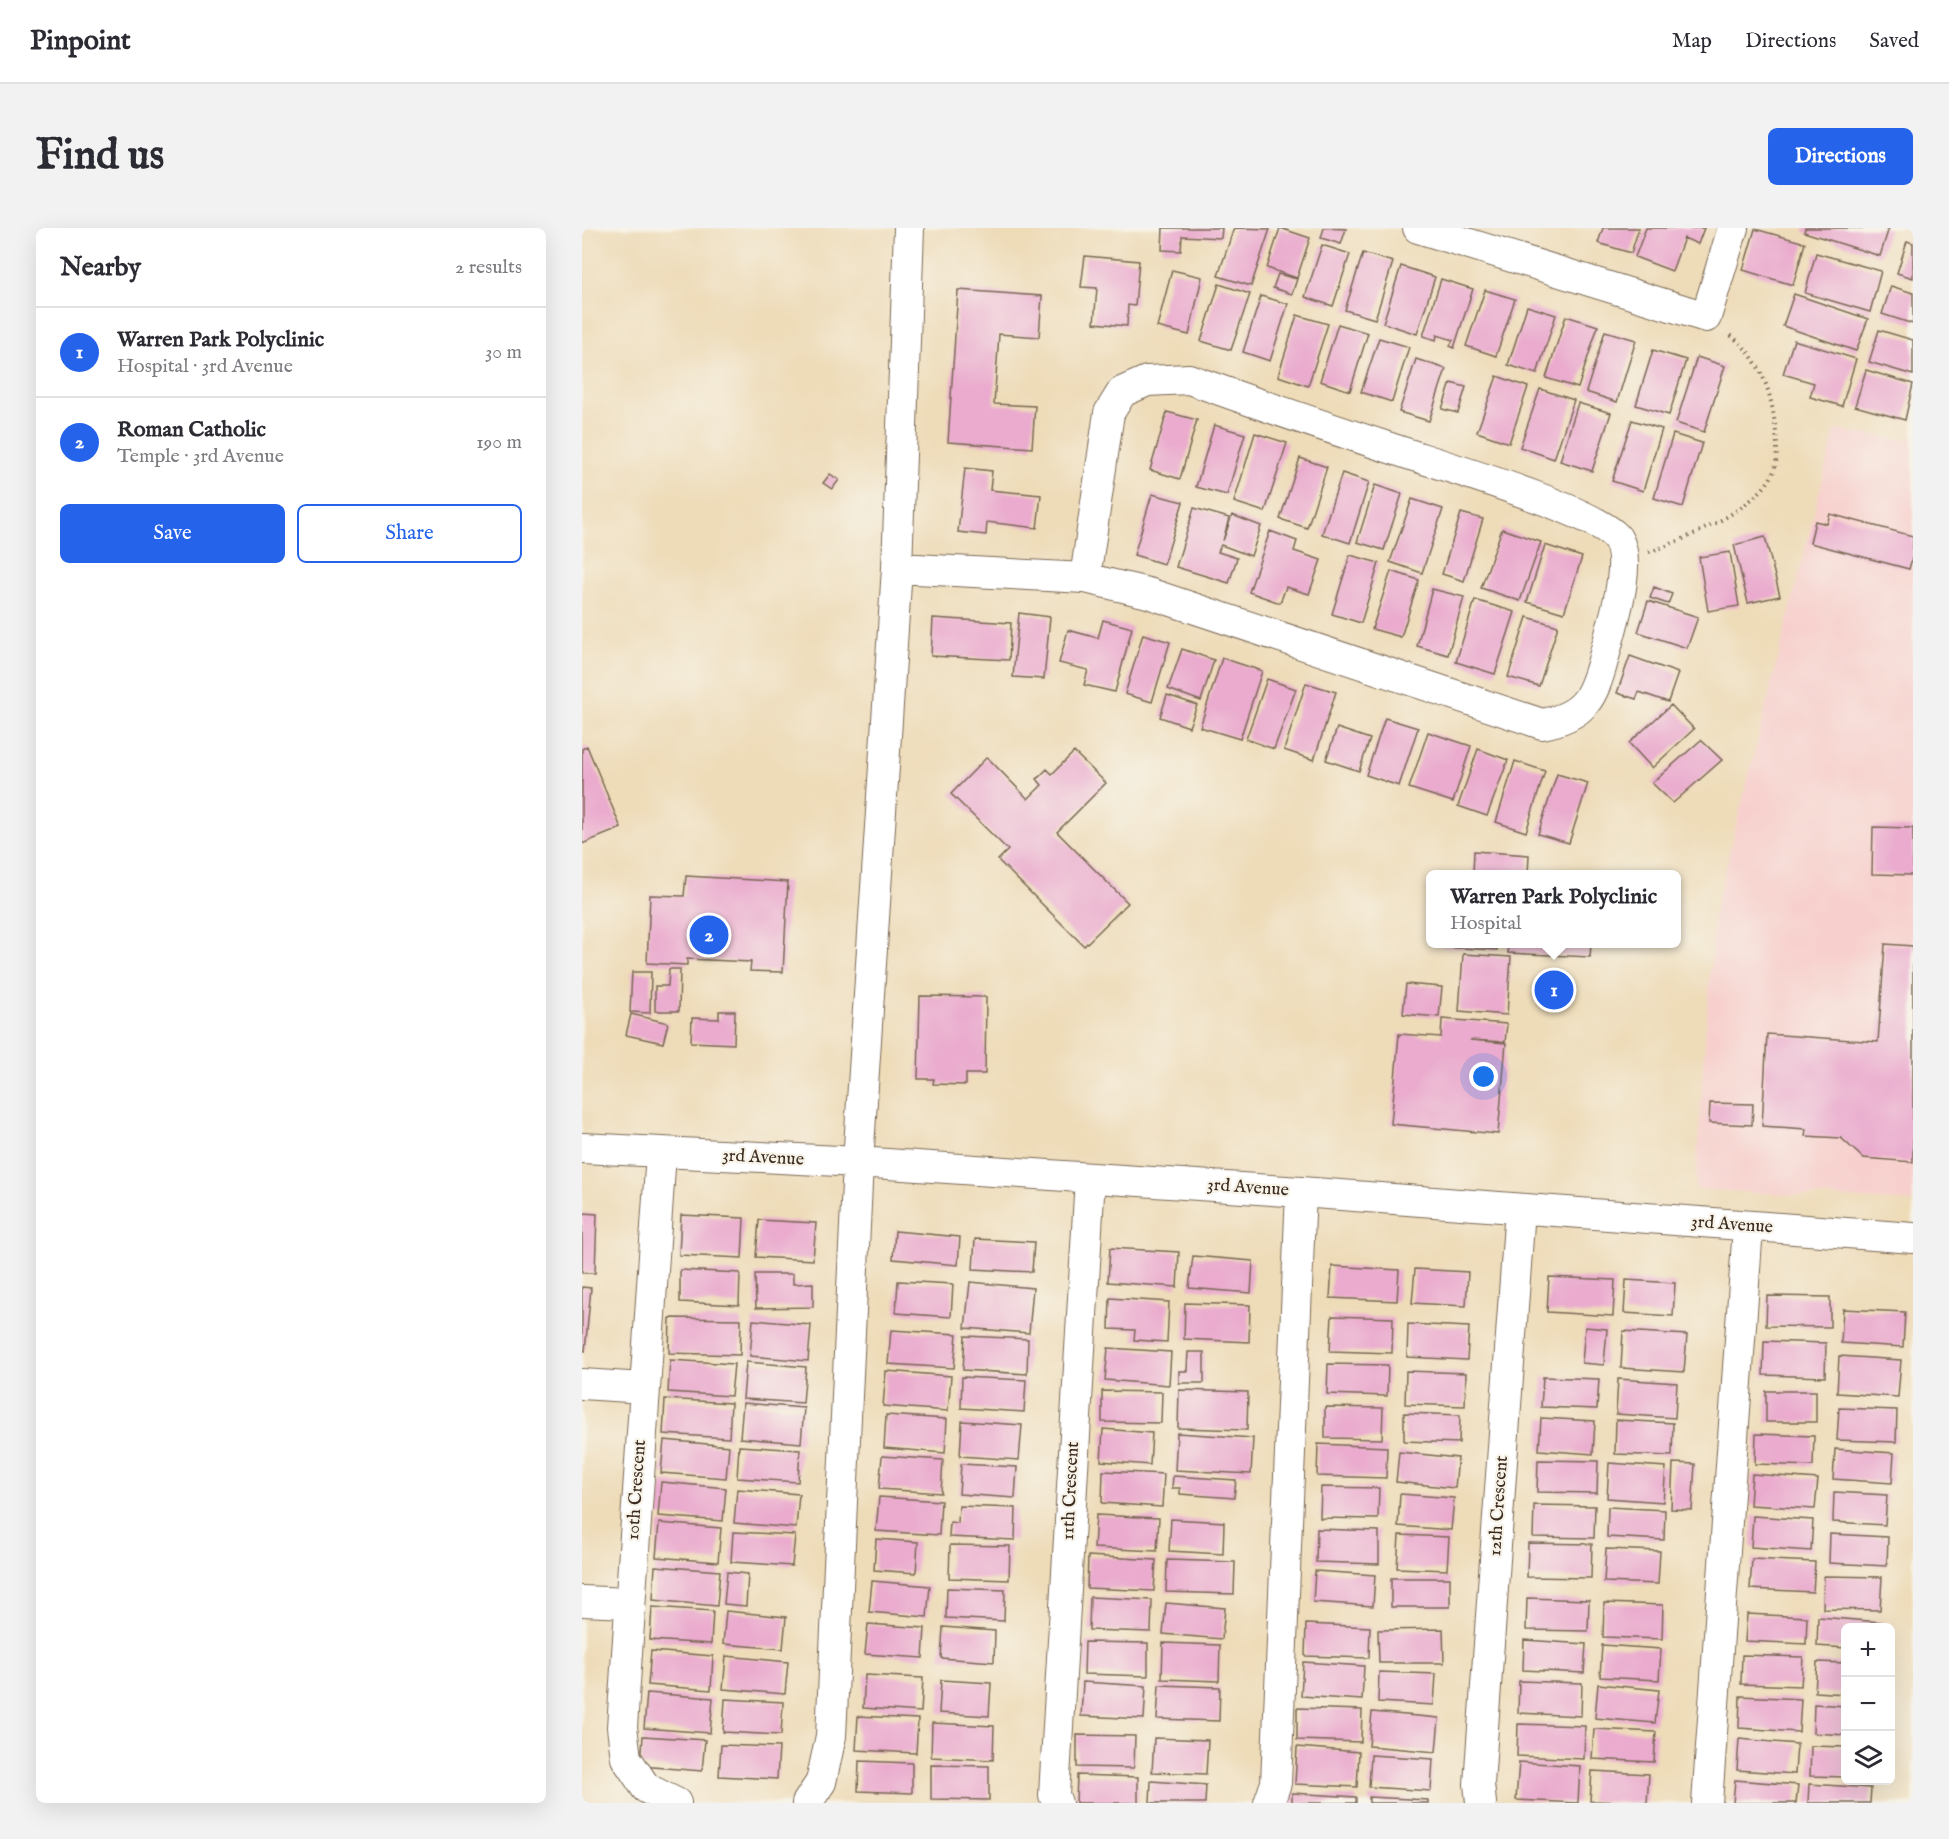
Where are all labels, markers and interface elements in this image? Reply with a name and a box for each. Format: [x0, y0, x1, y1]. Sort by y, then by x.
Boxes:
text: Pinpoint [30, 24, 131, 59]
text: Map [1672, 28, 1712, 55]
text: Directions [1745, 28, 1836, 55]
text: Saved [1869, 28, 1919, 55]
button: Directions [1768, 128, 1913, 185]
text: Find us [36, 130, 164, 183]
text: Nearby [60, 251, 141, 284]
text: 2 results [455, 255, 522, 280]
text: Warren Park Polyclinic [117, 326, 324, 354]
text: 1 [76, 340, 83, 365]
text: 30 m [485, 340, 522, 365]
text: Hospital · 3rd Avenue [117, 354, 293, 379]
text: Roman Catholic [117, 416, 266, 444]
text: 2 [75, 430, 84, 455]
text: 190 m [476, 430, 522, 455]
text: Temple · 3rd Avenue [117, 444, 284, 469]
button: Save [60, 504, 285, 563]
button: Share [297, 504, 522, 563]
popup [1426, 870, 1681, 948]
text: Warren Park Polyclinic [1450, 883, 1657, 911]
text: Hospital [1450, 911, 1522, 936]
pin: 2 [690, 912, 728, 958]
pin: 1 [1534, 968, 1574, 1012]
your location [1469, 1062, 1498, 1091]
street label: 3rd Avenue [722, 1144, 804, 1172]
street label: 3rd Avenue [1206, 1174, 1290, 1202]
street label: 3rd Avenue [1690, 1211, 1774, 1239]
street label: 10th Crescent [622, 1439, 652, 1541]
street label: 11th Crescent [1057, 1441, 1085, 1541]
street label: 12th Crescent [1484, 1455, 1514, 1557]
map controls [1841, 1623, 1895, 1785]
button: + [1841, 1623, 1895, 1677]
button: − [1841, 1677, 1895, 1731]
button: layers [1841, 1731, 1895, 1785]

